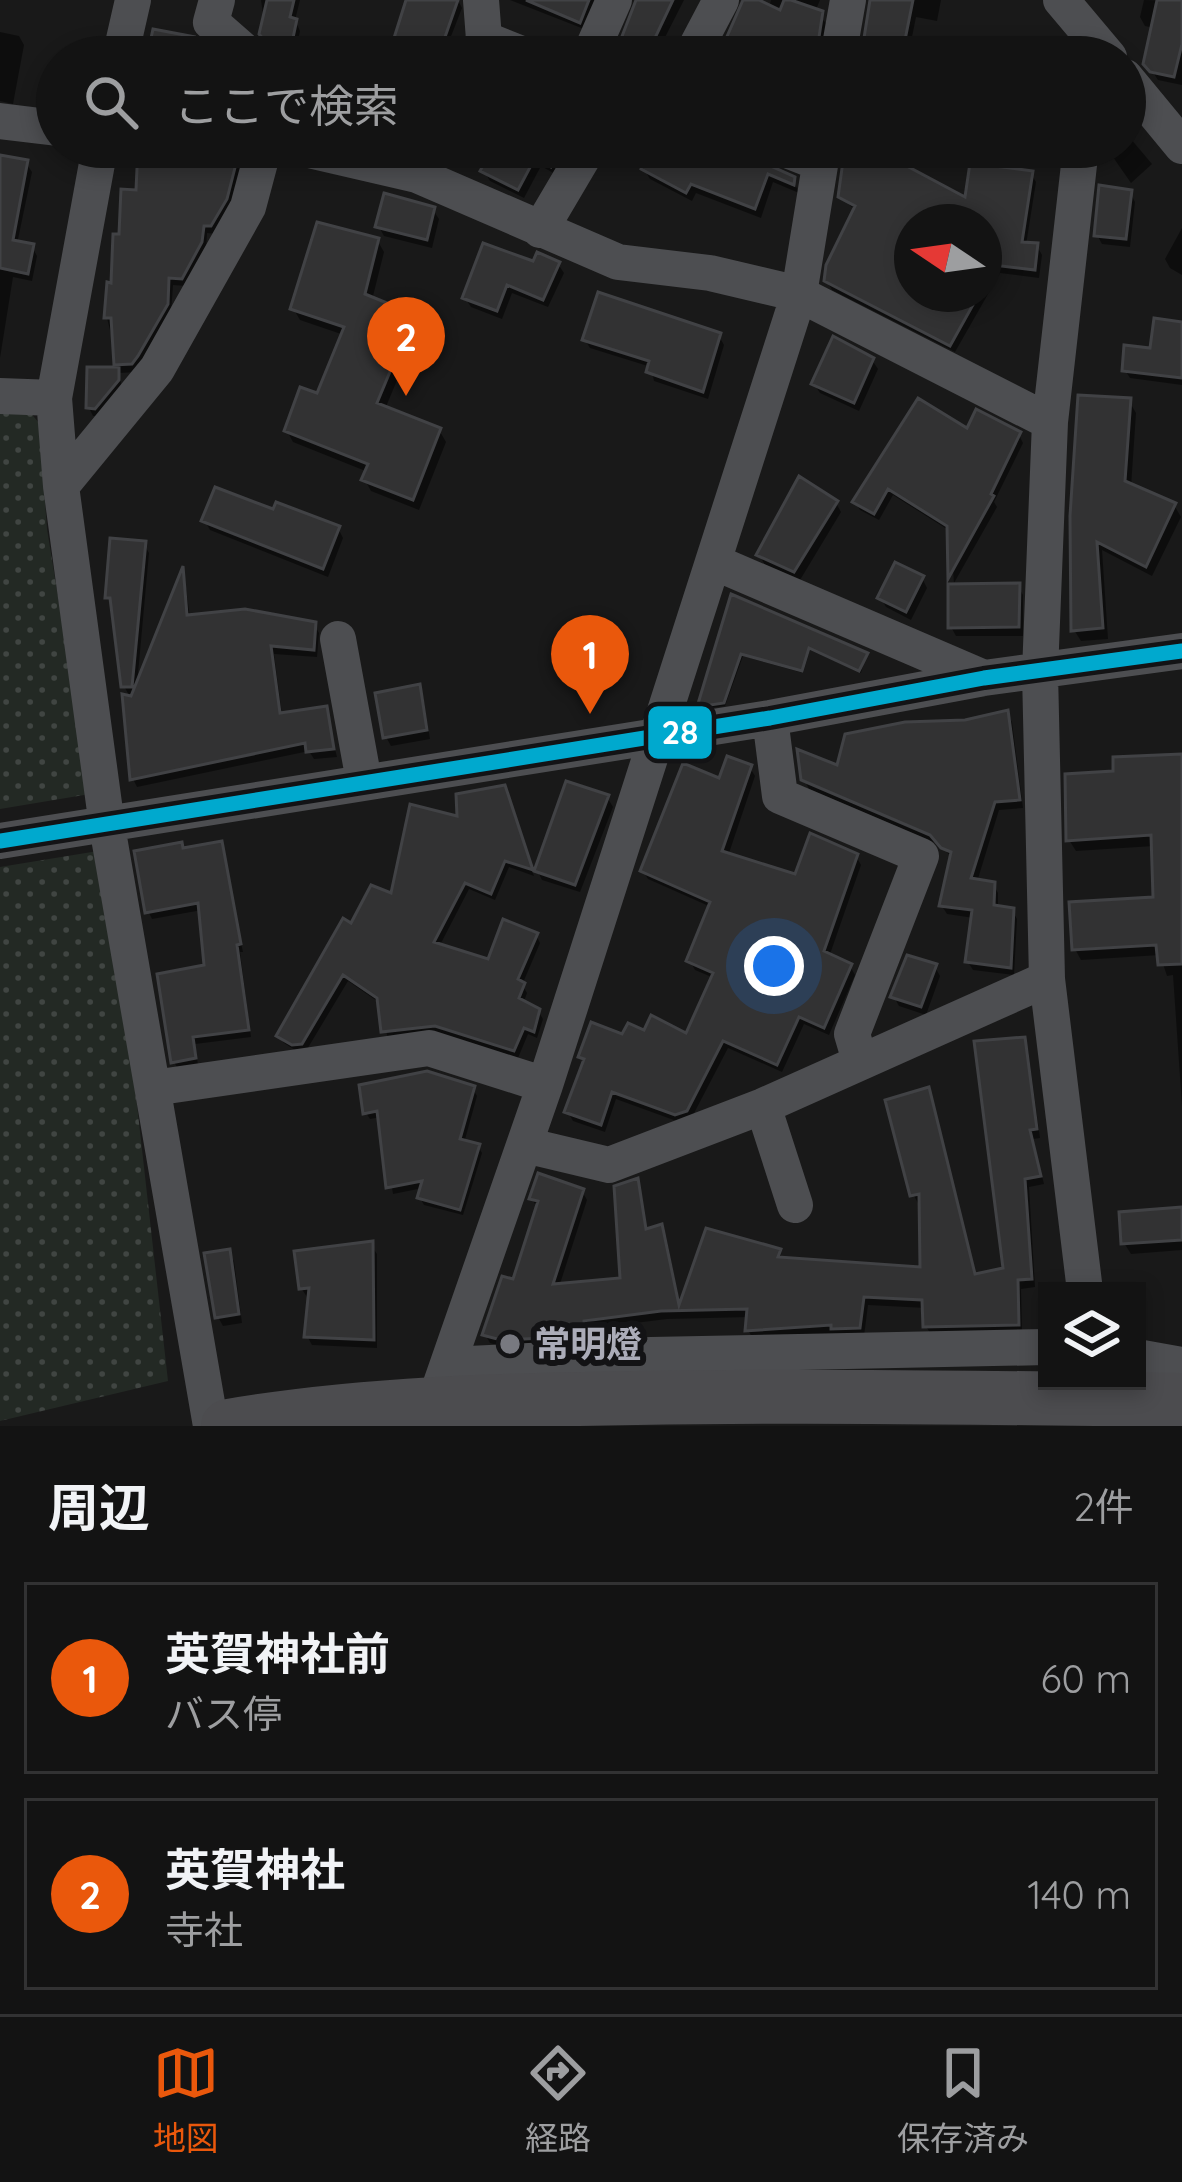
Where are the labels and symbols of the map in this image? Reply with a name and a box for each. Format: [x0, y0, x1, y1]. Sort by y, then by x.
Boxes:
north arrow [894, 204, 1002, 312]
pin: 2 [367, 297, 445, 396]
pin: 1 [551, 615, 629, 714]
line badge: 28 [646, 704, 714, 761]
text: 28 [662, 711, 698, 752]
your location [744, 936, 804, 996]
place label: 常明燈 [534, 1321, 642, 1366]
marker: 常明燈 [497, 1331, 523, 1357]

